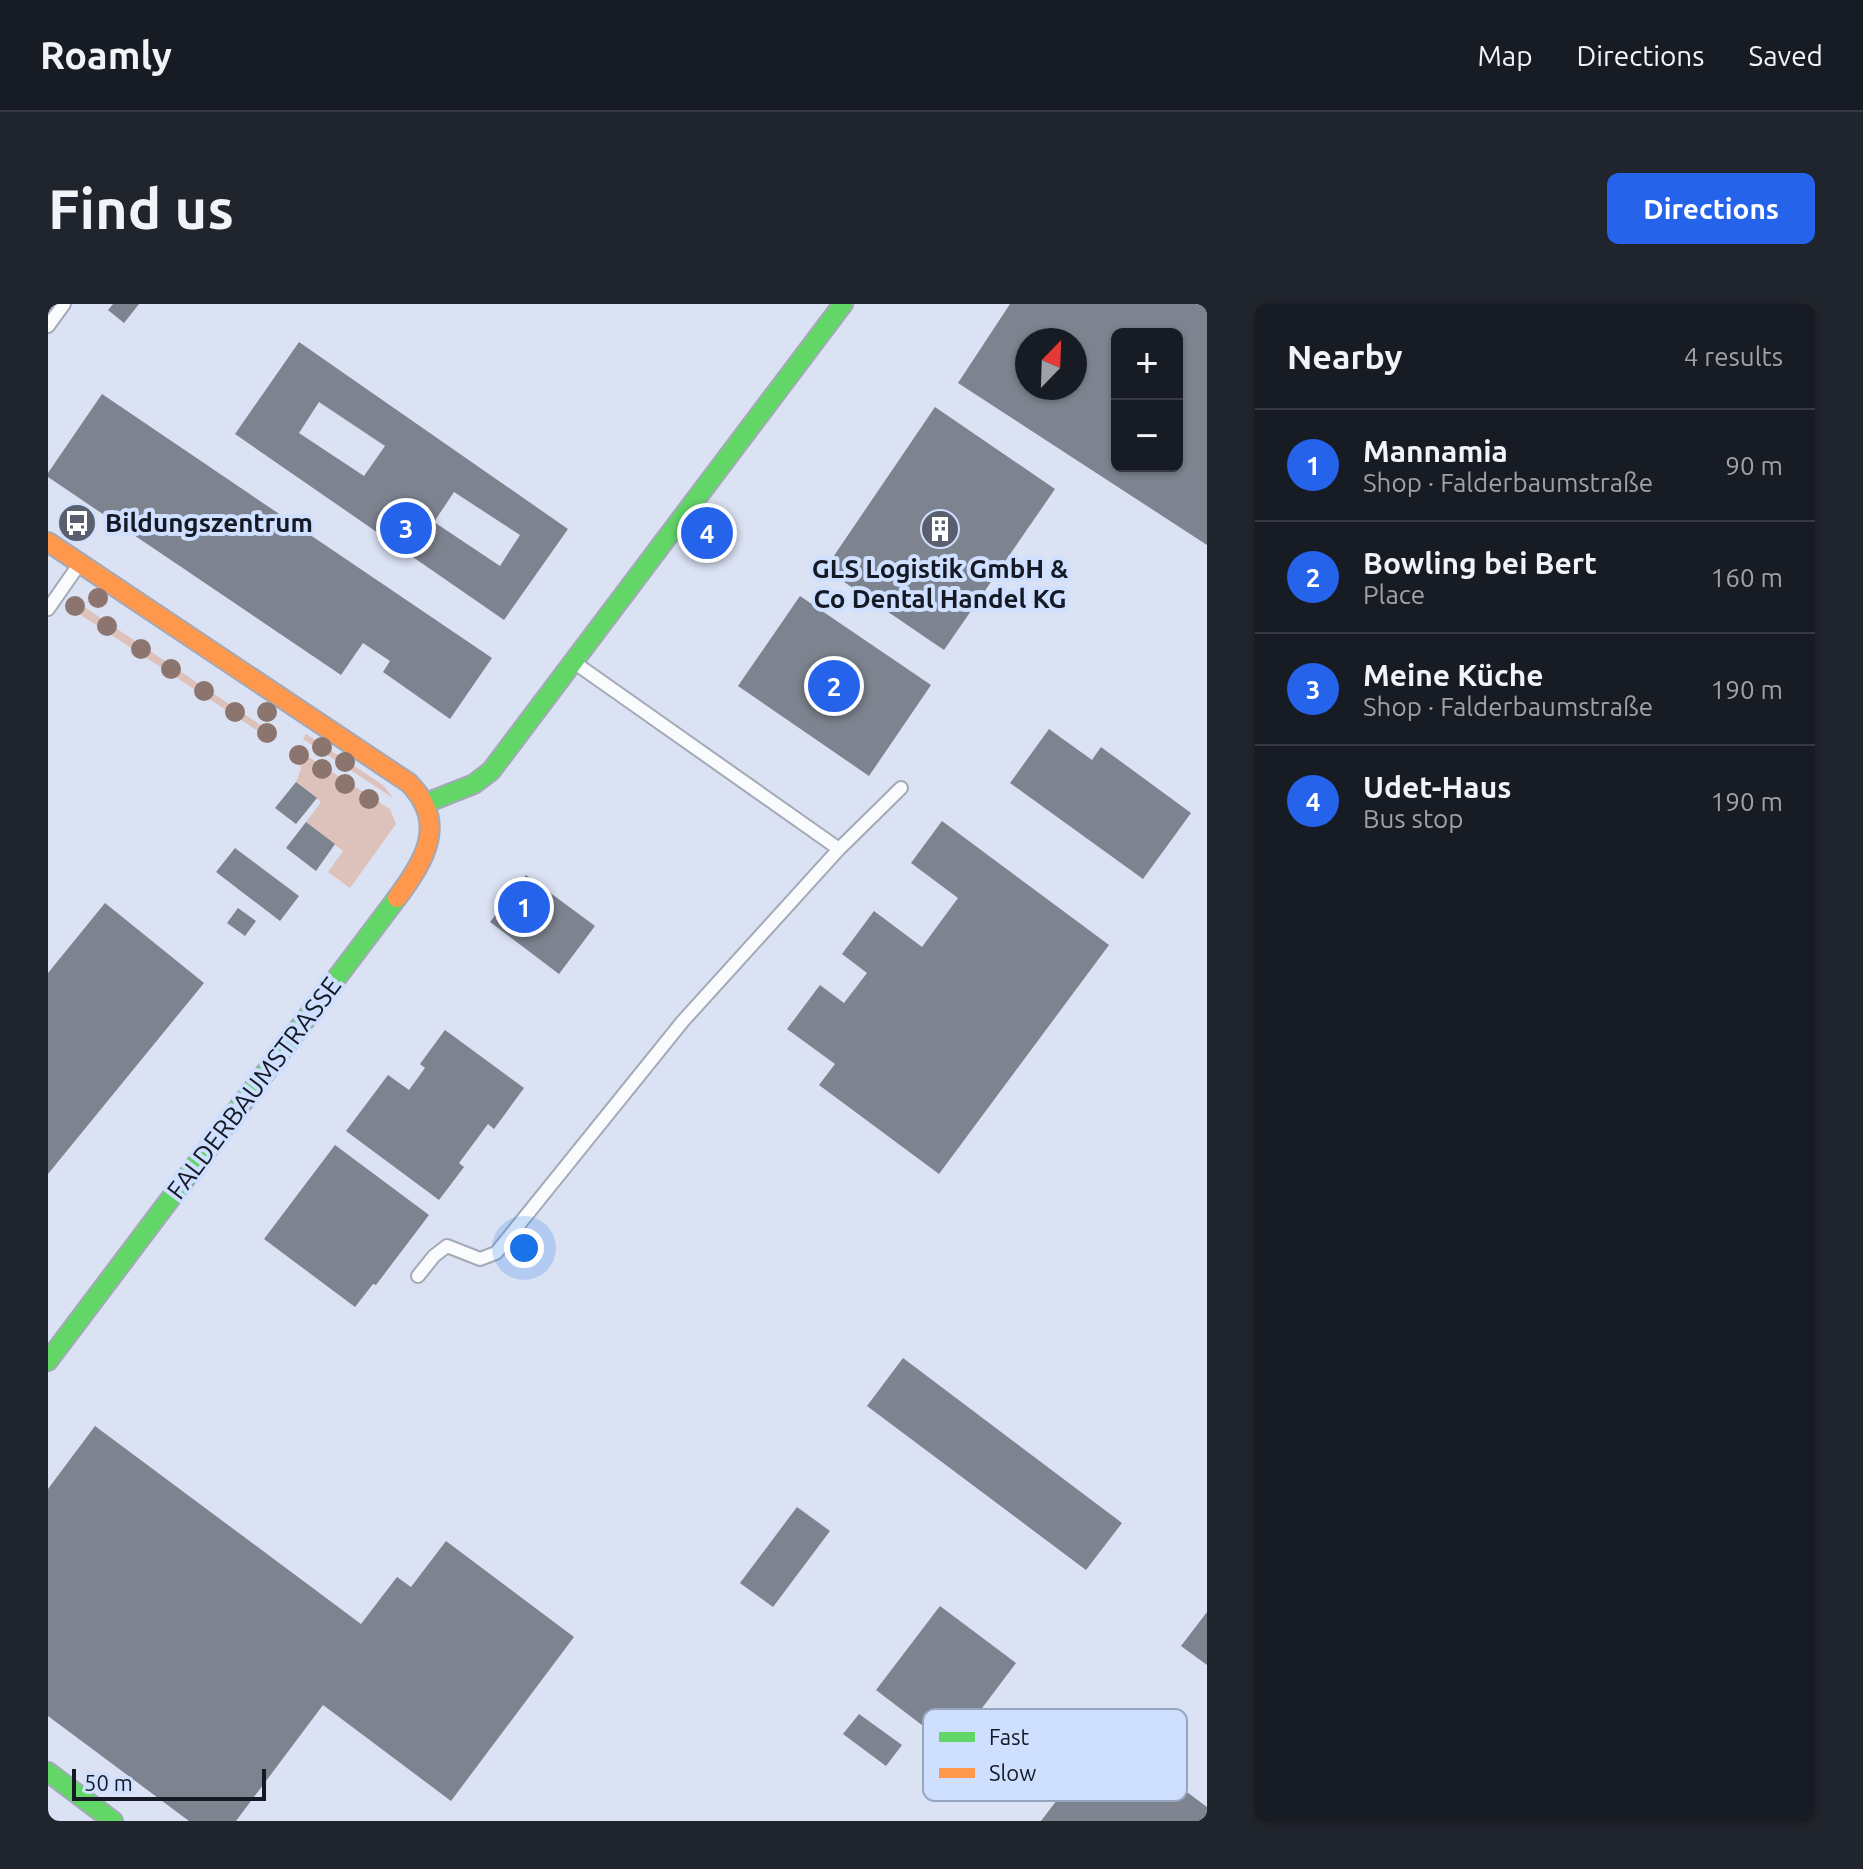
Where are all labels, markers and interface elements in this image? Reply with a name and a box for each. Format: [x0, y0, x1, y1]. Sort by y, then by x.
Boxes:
text: Roamly [40, 34, 172, 76]
text: Map [1477, 40, 1533, 71]
text: Directions [1577, 40, 1704, 71]
text: Saved [1748, 40, 1823, 71]
button: Directions [1607, 173, 1815, 244]
text: Find us [48, 177, 234, 240]
north arrow [1015, 328, 1087, 400]
map controls [1111, 328, 1183, 472]
button: + [1111, 328, 1183, 400]
text: Nearby [1287, 337, 1402, 375]
text: 4 results [1684, 342, 1783, 371]
button: − [1111, 400, 1183, 472]
text: Mannamia [1363, 434, 1508, 468]
text: 1 [1306, 451, 1320, 480]
text: 90 m [1725, 451, 1783, 480]
text: Shop · Falderbaumstraße [1363, 468, 1653, 497]
pin: 3 [380, 498, 432, 558]
bus stop icon: Bildungszentrum [56, 502, 98, 544]
pin: 4 [681, 503, 733, 563]
place label: Bildungszentrum [105, 508, 313, 537]
building icon: GLS Logistik GmbH & Co Dental Handel KG [919, 508, 961, 550]
text: Bowling bei Bert [1363, 546, 1597, 580]
place label: GLS Logistik GmbH & Co Dental Handel KG [812, 554, 1068, 613]
text: 2 [1306, 563, 1320, 592]
text: 160 m [1711, 563, 1783, 592]
text: Place [1363, 580, 1425, 609]
pin: 2 [808, 656, 860, 716]
text: Meine Küche [1363, 658, 1544, 692]
text: 3 [1306, 675, 1320, 704]
text: 190 m [1711, 675, 1783, 704]
text: Shop · Falderbaumstraße [1363, 692, 1653, 721]
text: Udet-Haus [1363, 770, 1511, 804]
text: 4 [1306, 787, 1320, 816]
text: 190 m [1711, 787, 1783, 816]
text: Bus stop [1363, 804, 1463, 833]
pin: 1 [498, 877, 550, 937]
street label: FALDERBAUMSTRASSE [161, 971, 346, 1204]
your location [504, 1228, 544, 1268]
legend [923, 1709, 1187, 1801]
text: Fast [989, 1724, 1030, 1749]
text: Slow [989, 1760, 1036, 1785]
scale bar [72, 1765, 266, 1801]
text: 50 m [84, 1770, 133, 1795]

